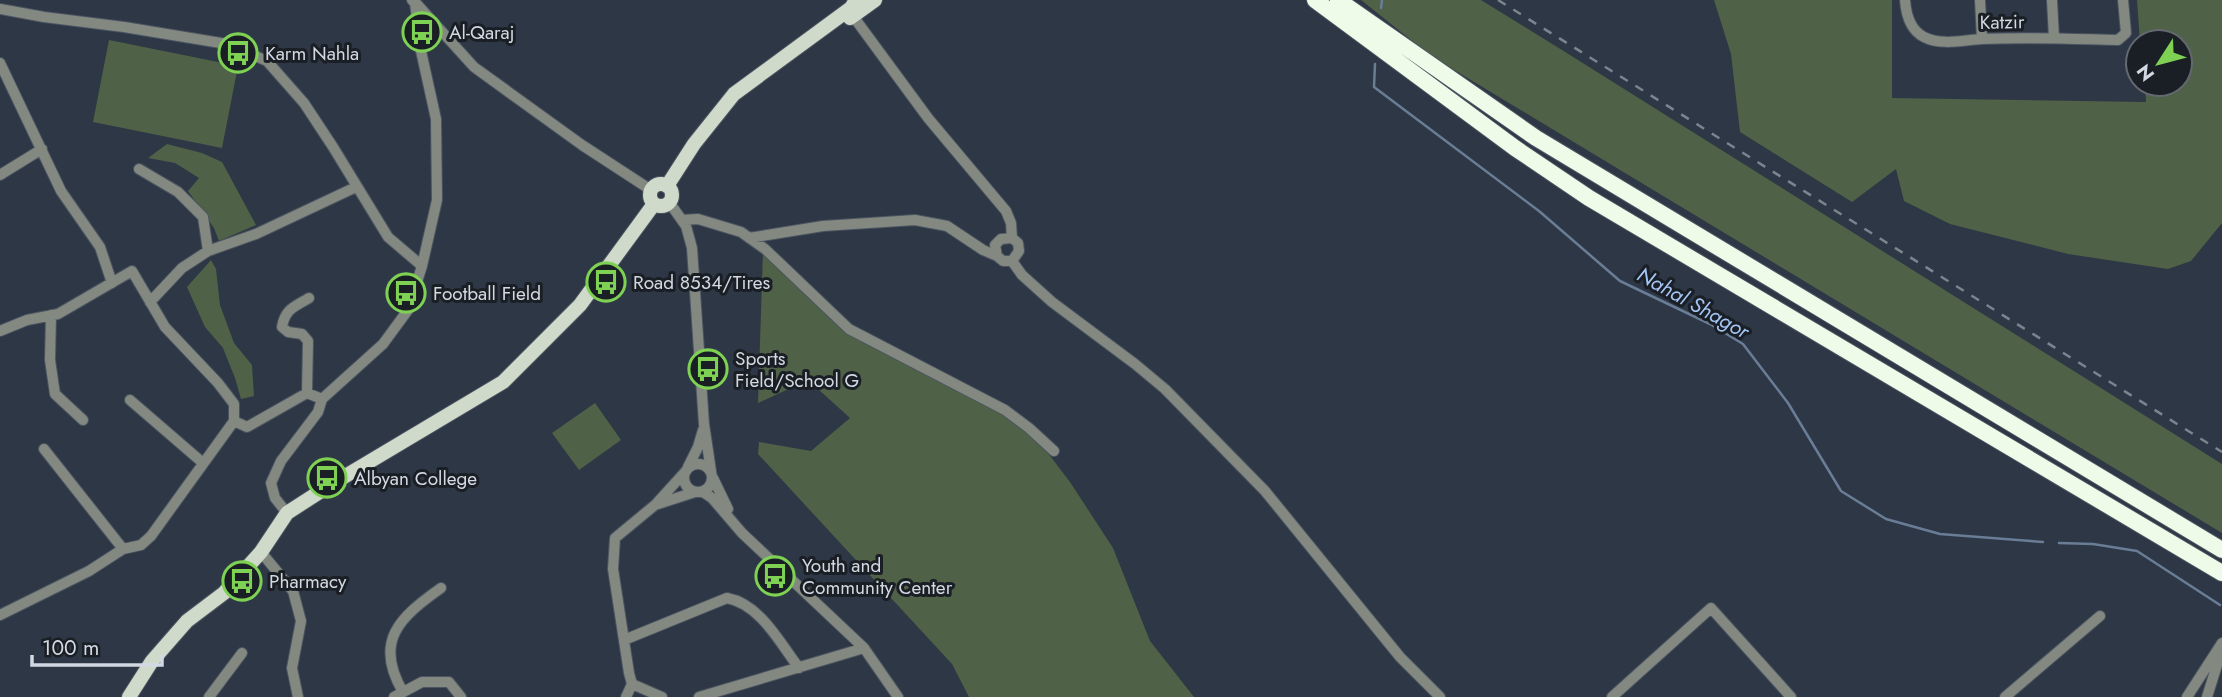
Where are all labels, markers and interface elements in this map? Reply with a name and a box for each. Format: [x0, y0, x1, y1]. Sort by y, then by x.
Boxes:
street label: Katzir [1979, 8, 2025, 36]
bus stop icon: Al-Qaraj [401, 11, 443, 53]
place label: Al-Qaraj [449, 19, 514, 46]
north arrow [2124, 28, 2194, 98]
bus stop icon: Karm Nahla [217, 32, 259, 74]
place label: Karm Nahla [265, 40, 359, 67]
text: N [2130, 59, 2161, 87]
water label: Nahal Shagor [1632, 260, 1755, 347]
bus stop icon: Road 8534/Tires [585, 261, 627, 303]
place label: Road 8534/Tires [633, 269, 771, 296]
bus stop icon: Football Field [385, 272, 427, 314]
place label: Football Field [433, 280, 541, 307]
place label: Sports Field/School G [735, 345, 859, 394]
bus stop icon: Sports Field/School G [687, 348, 729, 390]
bus stop icon: Albyan College [306, 457, 348, 499]
place label: Albyan College [354, 465, 477, 492]
place label: Youth and Community Center [802, 552, 953, 601]
bus stop icon: Youth and Community Center [754, 555, 796, 597]
bus stop icon: Pharmacy [221, 560, 263, 602]
place label: Pharmacy [269, 568, 347, 595]
scale bar [32, 624, 161, 668]
text: 100 m [42, 633, 99, 663]

